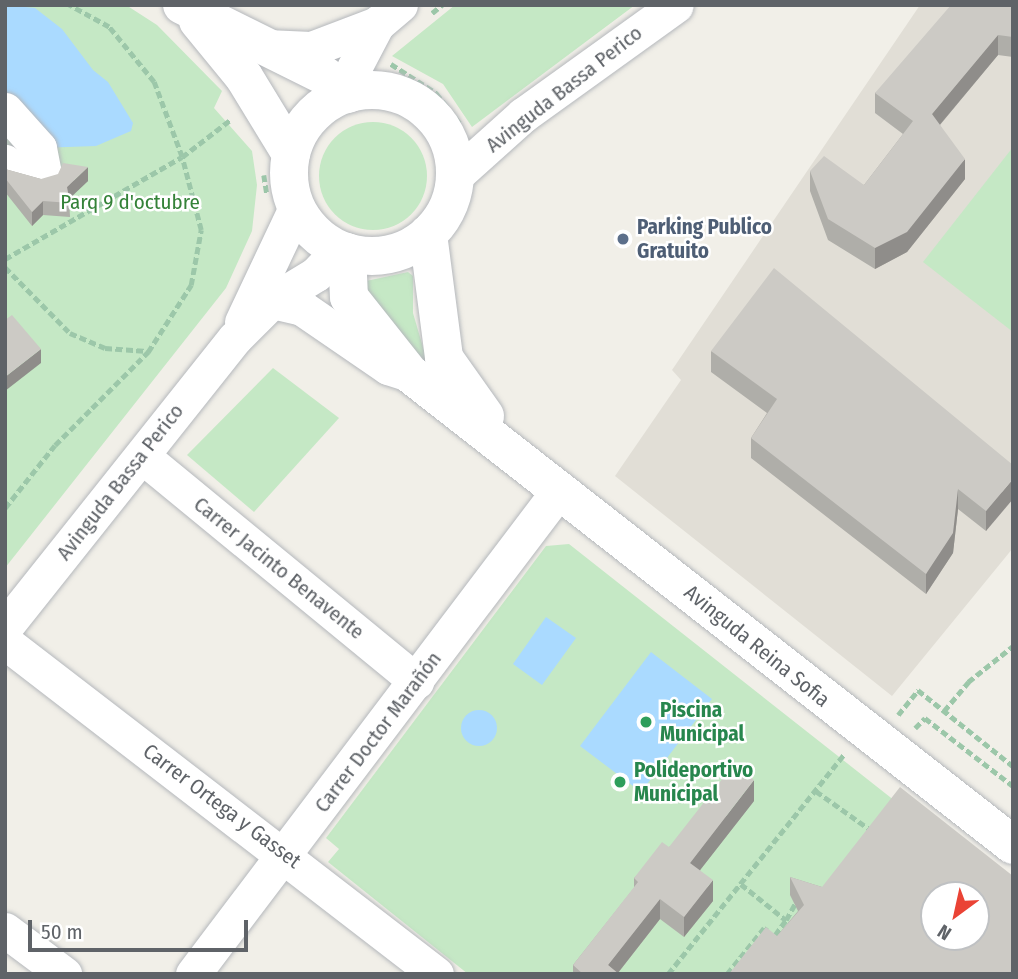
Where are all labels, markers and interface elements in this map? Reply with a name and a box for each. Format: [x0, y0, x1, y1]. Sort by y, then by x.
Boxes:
street label: Avinguda Bassa Perico [481, 20, 647, 158]
park label: Parq 9 d'octubre [60, 189, 200, 215]
place label: Parking Publico Gratuito [637, 214, 772, 264]
marker: Parking Publico Gratuito [615, 231, 631, 247]
street label: Avinguda Bassa Perico [51, 399, 189, 565]
street label: Carrer Jacinto Benavente [189, 492, 369, 644]
street label: Avinguda Reina Sofia [679, 580, 835, 712]
street label: Carrer Doctor Marañón [309, 647, 447, 817]
place label: Piscina Municipal [660, 697, 744, 747]
marker: Piscina Municipal [638, 714, 654, 730]
street label: Carrer Ortega y Gasset [138, 738, 306, 874]
place label: Polideportivo Municipal [634, 757, 753, 807]
marker: Polideportivo Municipal [612, 774, 628, 790]
north arrow [920, 881, 990, 951]
scale bar [32, 906, 252, 950]
text: 50 m [41, 919, 83, 945]
text: N [933, 920, 955, 945]

